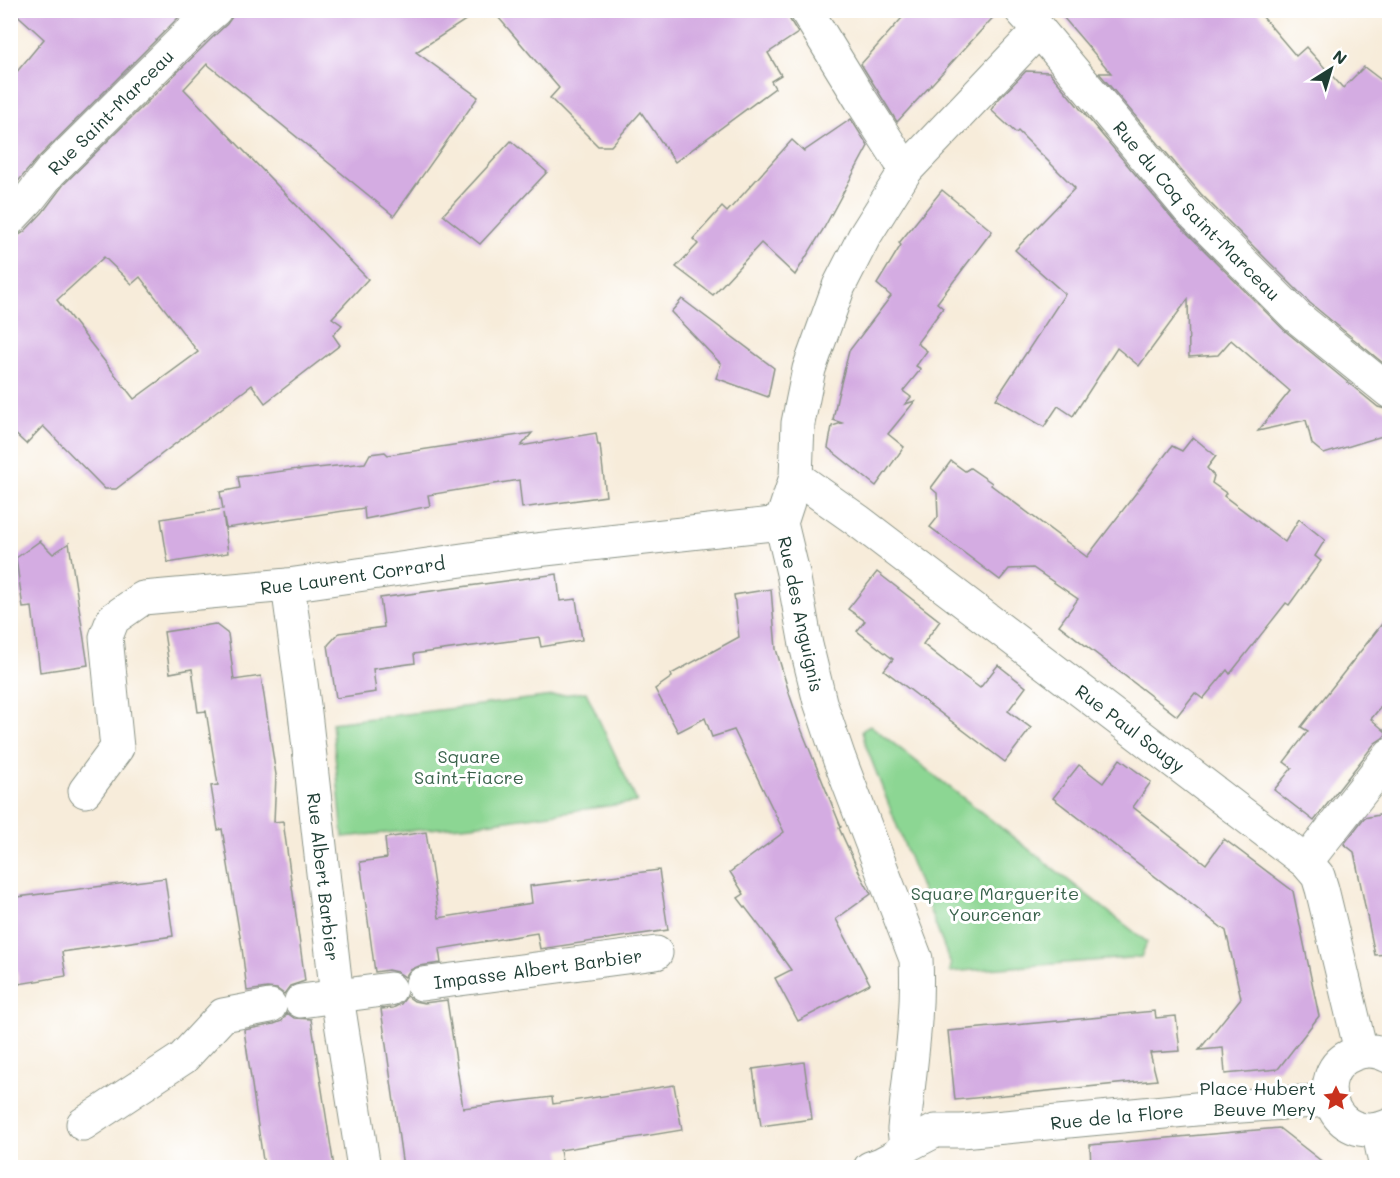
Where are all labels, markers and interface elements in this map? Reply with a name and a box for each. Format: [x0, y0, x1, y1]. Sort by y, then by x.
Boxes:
north arrow [1301, 39, 1361, 99]
street label: Rue Saint-Marceau [42, 44, 179, 180]
text: N [1329, 45, 1352, 69]
street label: Rue du Coq Saint-Marceau [1108, 116, 1286, 306]
street label: Rue des Anguignis [773, 534, 829, 694]
street label: Rue Laurent Corrard [259, 551, 446, 599]
street label: Rue Paul Sougy [1071, 679, 1190, 777]
park label: Square Saint-Fiacre [414, 744, 524, 789]
street label: Rue Albert Barbier [302, 791, 345, 962]
park label: Square Marguerite Yourcenar [911, 881, 1079, 926]
street label: Impasse Albert Barbier [432, 943, 644, 994]
place label: Place Hubert Beuve Mery [1200, 1076, 1316, 1121]
place icon: Place Hubert Beuve Mery [1321, 1083, 1351, 1113]
street label: Rue de la Flore [1049, 1098, 1184, 1135]

